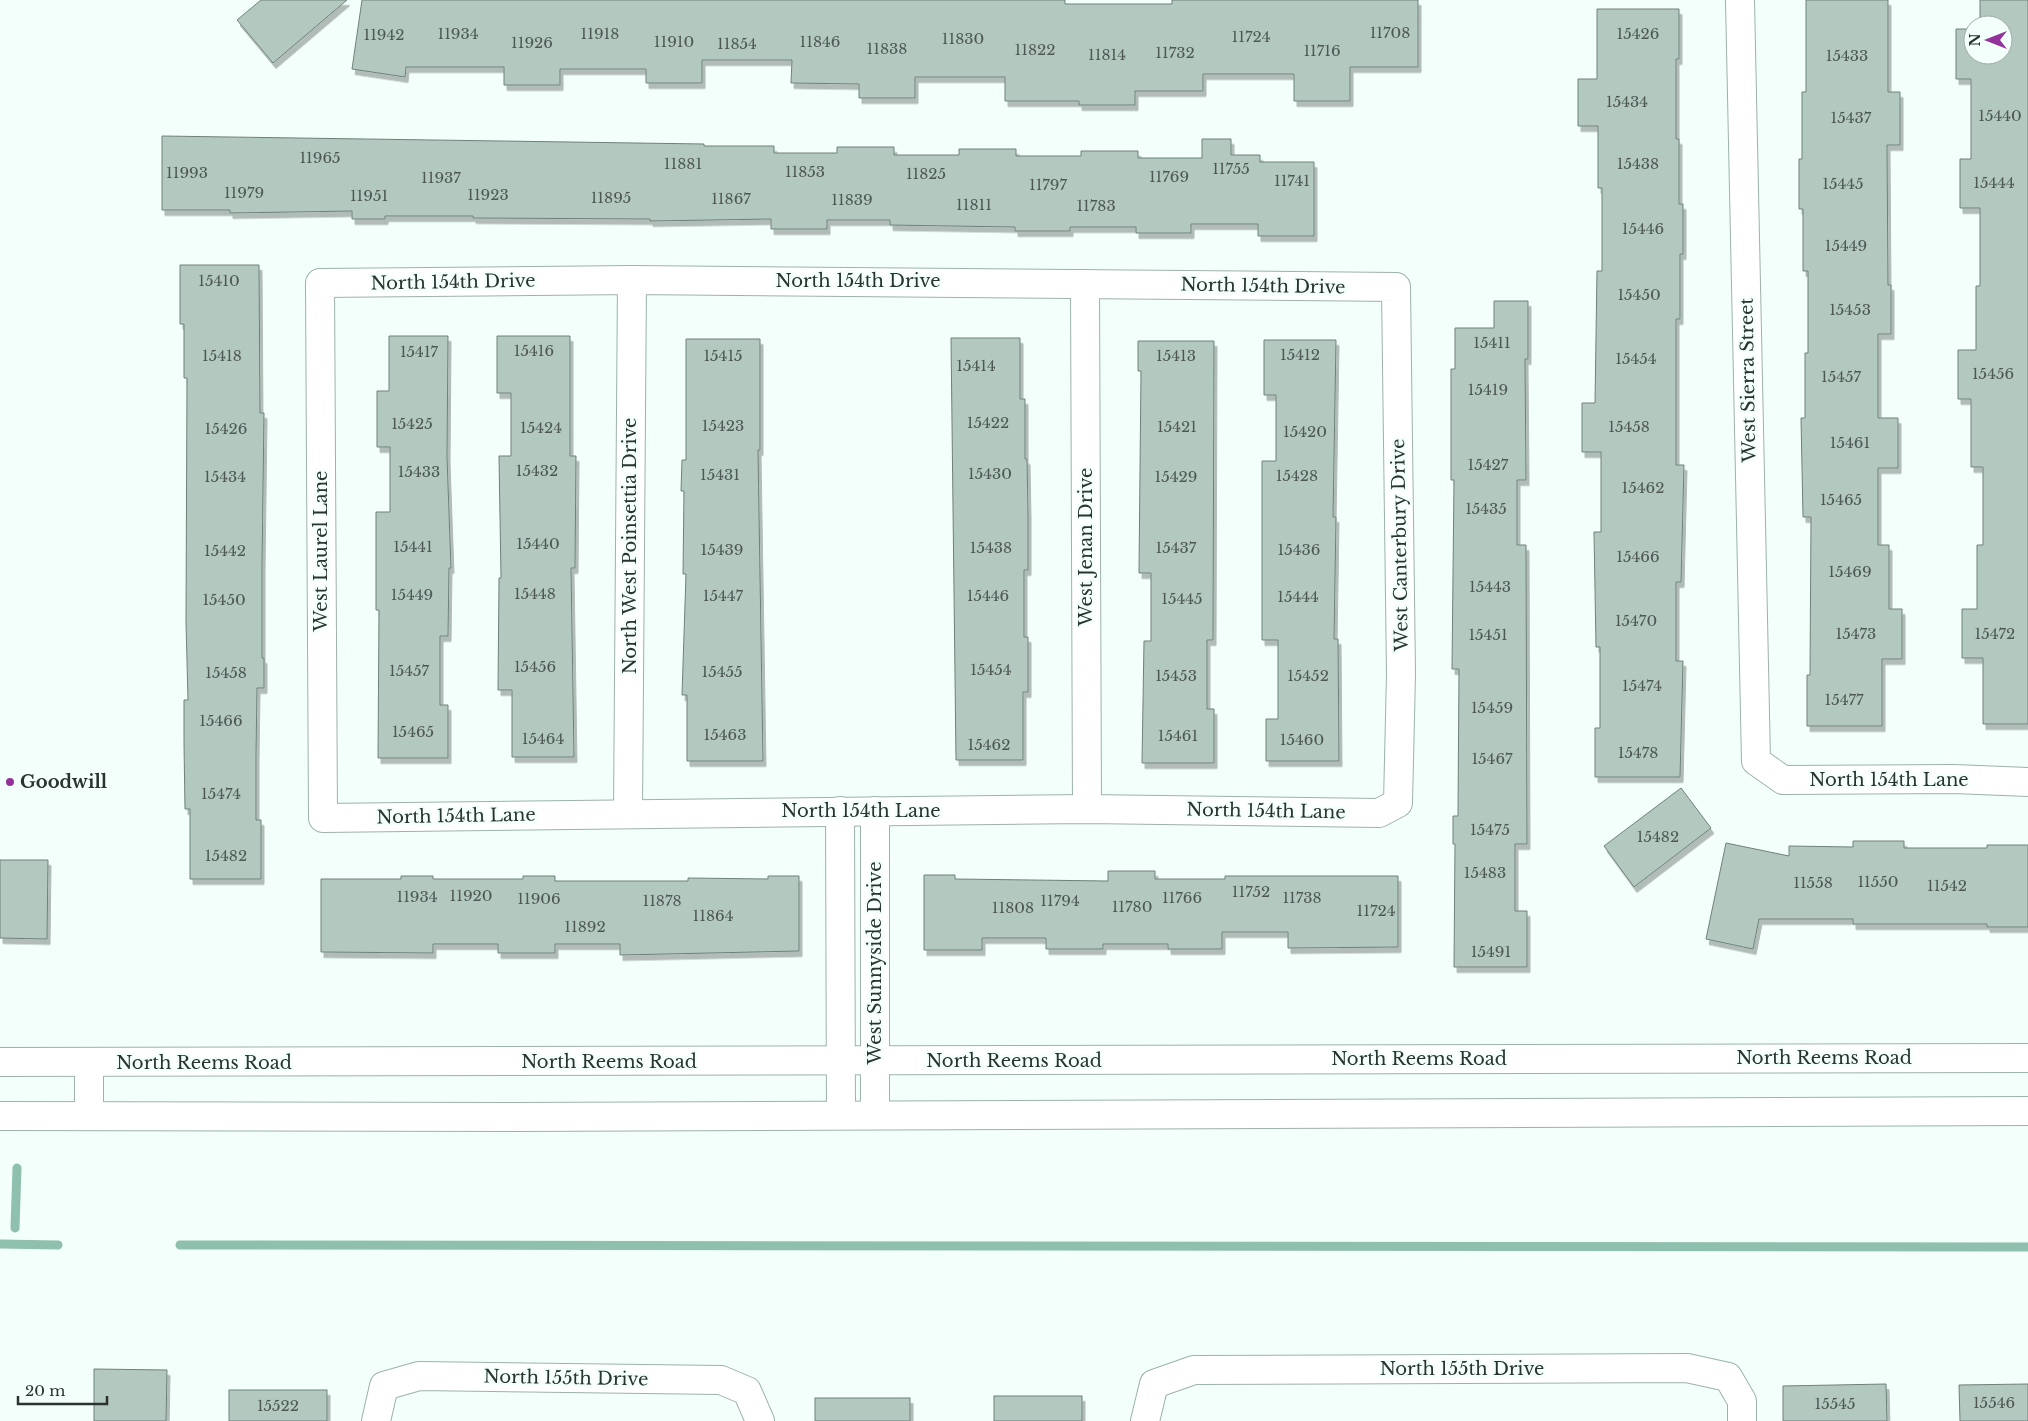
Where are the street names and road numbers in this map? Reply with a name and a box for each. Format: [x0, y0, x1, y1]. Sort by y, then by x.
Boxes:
street label: North 154th Drive [370, 270, 536, 294]
street label: North 154th Drive [776, 270, 940, 292]
street label: North 154th Drive [1180, 274, 1346, 298]
street label: West Sierra Street [1736, 297, 1760, 463]
street label: North West Poinsettia Drive [619, 418, 641, 674]
street label: West Canterbury Drive [1387, 438, 1413, 653]
street label: West Jenan Drive [1075, 468, 1097, 627]
street label: West Laurel Lane [310, 471, 332, 632]
street label: North 154th Lane [1809, 769, 1969, 791]
street label: North 154th Lane [1186, 799, 1346, 823]
street label: North 154th Lane [781, 800, 941, 822]
street label: North 154th Lane [376, 804, 536, 828]
street label: West Sunnyside Drive [864, 862, 886, 1065]
street label: North Reems Road [1736, 1047, 1912, 1069]
street label: North Reems Road [1331, 1048, 1507, 1070]
street label: North Reems Road [926, 1050, 1102, 1072]
street label: North Reems Road [521, 1051, 697, 1073]
street label: North Reems Road [116, 1052, 292, 1074]
street label: North 155th Drive [1380, 1358, 1544, 1380]
street label: North 155th Drive [483, 1366, 649, 1390]

